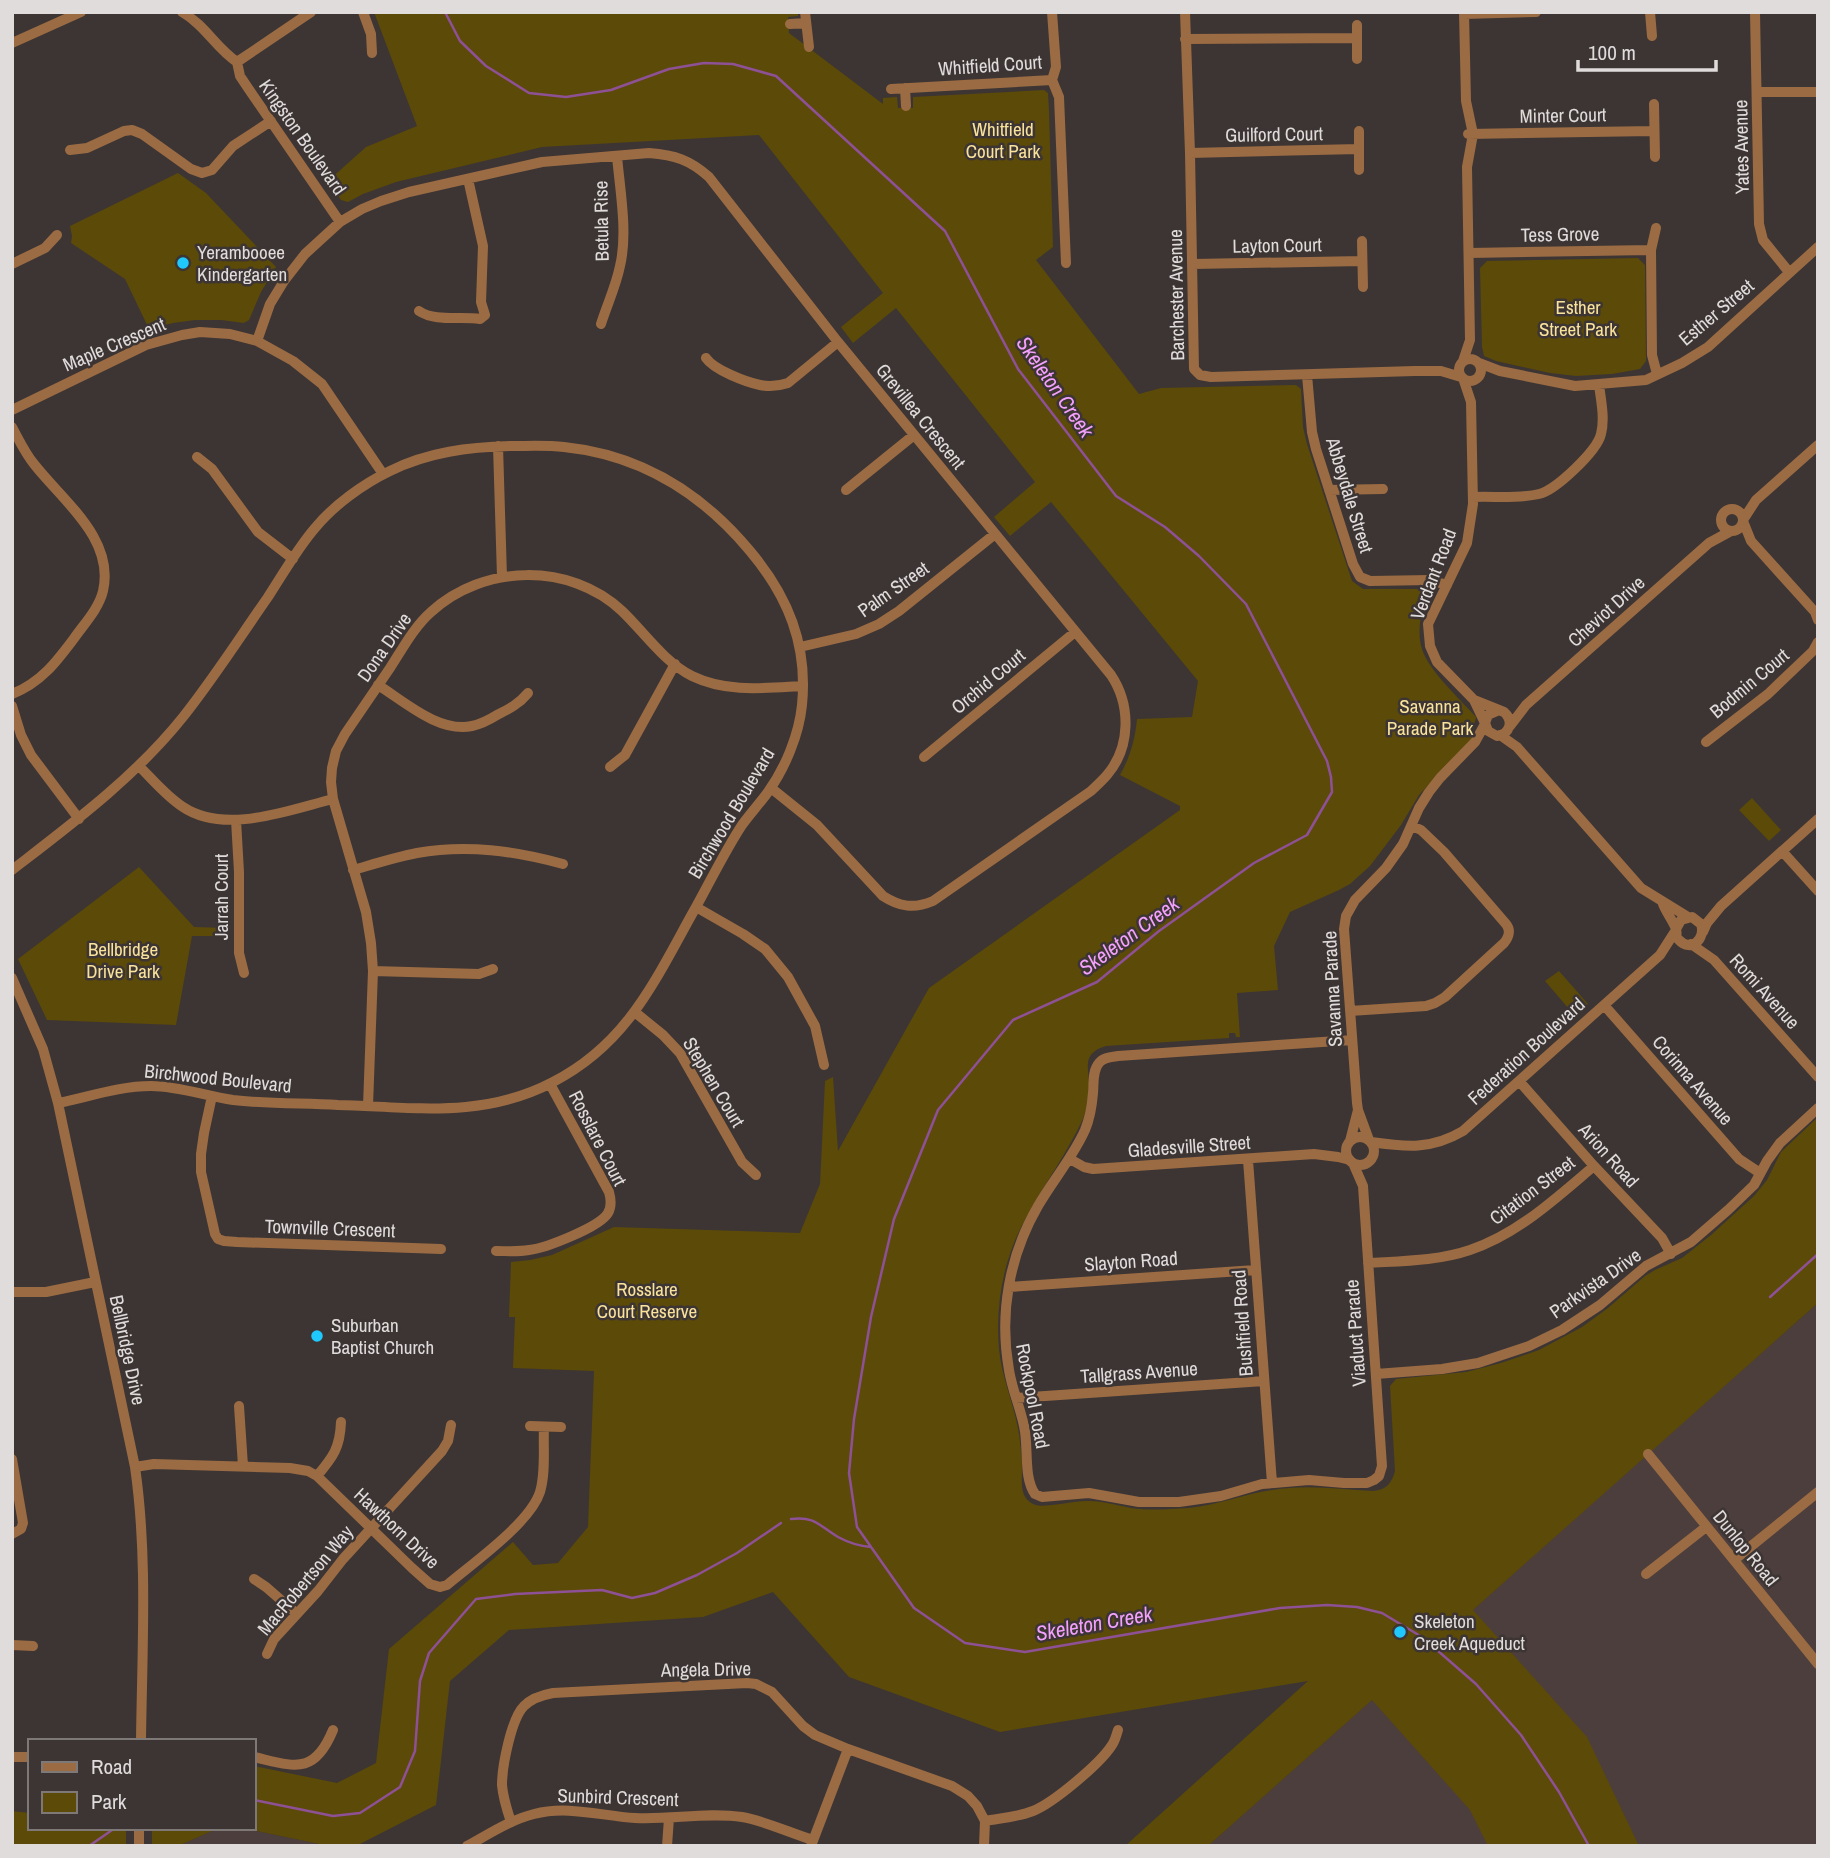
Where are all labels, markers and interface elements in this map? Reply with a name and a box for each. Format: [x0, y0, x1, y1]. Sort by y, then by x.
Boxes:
scale bar [1578, 28, 1716, 72]
text: 100 m [1588, 38, 1636, 67]
street label: Whitfield Court [937, 48, 1043, 82]
street label: Kingston Boulevard [253, 74, 353, 200]
street label: Yates Avenue [1727, 99, 1755, 195]
street label: Minter Court [1519, 101, 1607, 129]
park label: Whitfield Court Park [966, 116, 1040, 164]
street label: Guilford Court [1225, 120, 1324, 148]
street label: Betula Rise [587, 181, 615, 261]
street label: Tess Grove [1520, 220, 1600, 248]
street label: Barchester Avenue [1162, 229, 1190, 361]
street label: Layton Court [1232, 231, 1322, 259]
place label: Yerambooee Kindergarten [197, 239, 287, 287]
marker: Yerambooee Kindergarten [175, 255, 191, 271]
street label: Esther Street [1673, 272, 1760, 351]
park label: Esther Street Park [1539, 294, 1617, 342]
street label: Maple Crescent [59, 310, 170, 377]
water label: Skeleton Creek [1010, 330, 1102, 444]
street label: Grevillea Crescent [870, 358, 972, 475]
street label: Abbeydale Street [1320, 433, 1380, 557]
street label: Verdant Road [1404, 525, 1462, 623]
street label: Palm Street [852, 555, 934, 623]
street label: Cheviot Drive [1562, 569, 1650, 653]
street label: Dona Drive [351, 607, 417, 687]
street label: Orchid Court [945, 642, 1031, 720]
street label: Bodmin Court [1704, 642, 1795, 724]
park label: Savanna Parade Park [1387, 693, 1474, 741]
street label: Birchwood Boulevard [682, 743, 780, 883]
street label: Jarrah Court [208, 853, 234, 940]
water label: Skeleton Creek [1073, 888, 1186, 982]
street label: Savanna Parade [1316, 930, 1348, 1048]
park label: Bellbridge Drive Park [86, 936, 160, 984]
street label: Romi Avenue [1724, 948, 1806, 1034]
street label: Federation Boulevard [1462, 991, 1590, 1111]
street label: Corinna Avenue [1647, 1029, 1739, 1131]
street label: Stephen Court [677, 1032, 751, 1132]
street label: Birchwood Boulevard [143, 1057, 293, 1099]
street label: Rosslare Court [563, 1086, 633, 1191]
street label: Arion Road [1572, 1116, 1645, 1193]
street label: Gladesville Street [1127, 1129, 1252, 1163]
street label: Citation Street [1484, 1149, 1580, 1231]
street label: Townville Crescent [264, 1213, 396, 1243]
street label: Parkvista Drive [1544, 1242, 1646, 1324]
street label: Slayton Road [1083, 1245, 1179, 1277]
street label: Bushfield Road [1225, 1269, 1259, 1377]
park label: Rosslare Court Reserve [597, 1276, 697, 1324]
street label: Viaduct Parade [1338, 1279, 1372, 1387]
street label: Bellbridge Drive [104, 1293, 152, 1407]
place label: Suburban Baptist Church [331, 1312, 434, 1360]
marker: Suburban Baptist Church [309, 1328, 325, 1344]
street label: Rockpool Road [1010, 1341, 1056, 1451]
street label: Tallgrass Avenue [1079, 1355, 1199, 1389]
street label: Hawthorn Drive [349, 1482, 445, 1574]
street label: Dunlop Road [1707, 1504, 1785, 1592]
street label: MacRobertson Way [251, 1519, 359, 1641]
water label: Skeleton Creek [1033, 1599, 1156, 1648]
place label: Skeleton Creek Aqueduct [1414, 1608, 1526, 1656]
marker: Skeleton Creek Aqueduct [1392, 1624, 1408, 1640]
street label: Angela Drive [660, 1655, 751, 1683]
legend [28, 1739, 256, 1830]
text: Road [91, 1752, 132, 1781]
street label: Sunbird Crescent [557, 1782, 680, 1812]
text: Park [91, 1787, 127, 1816]

